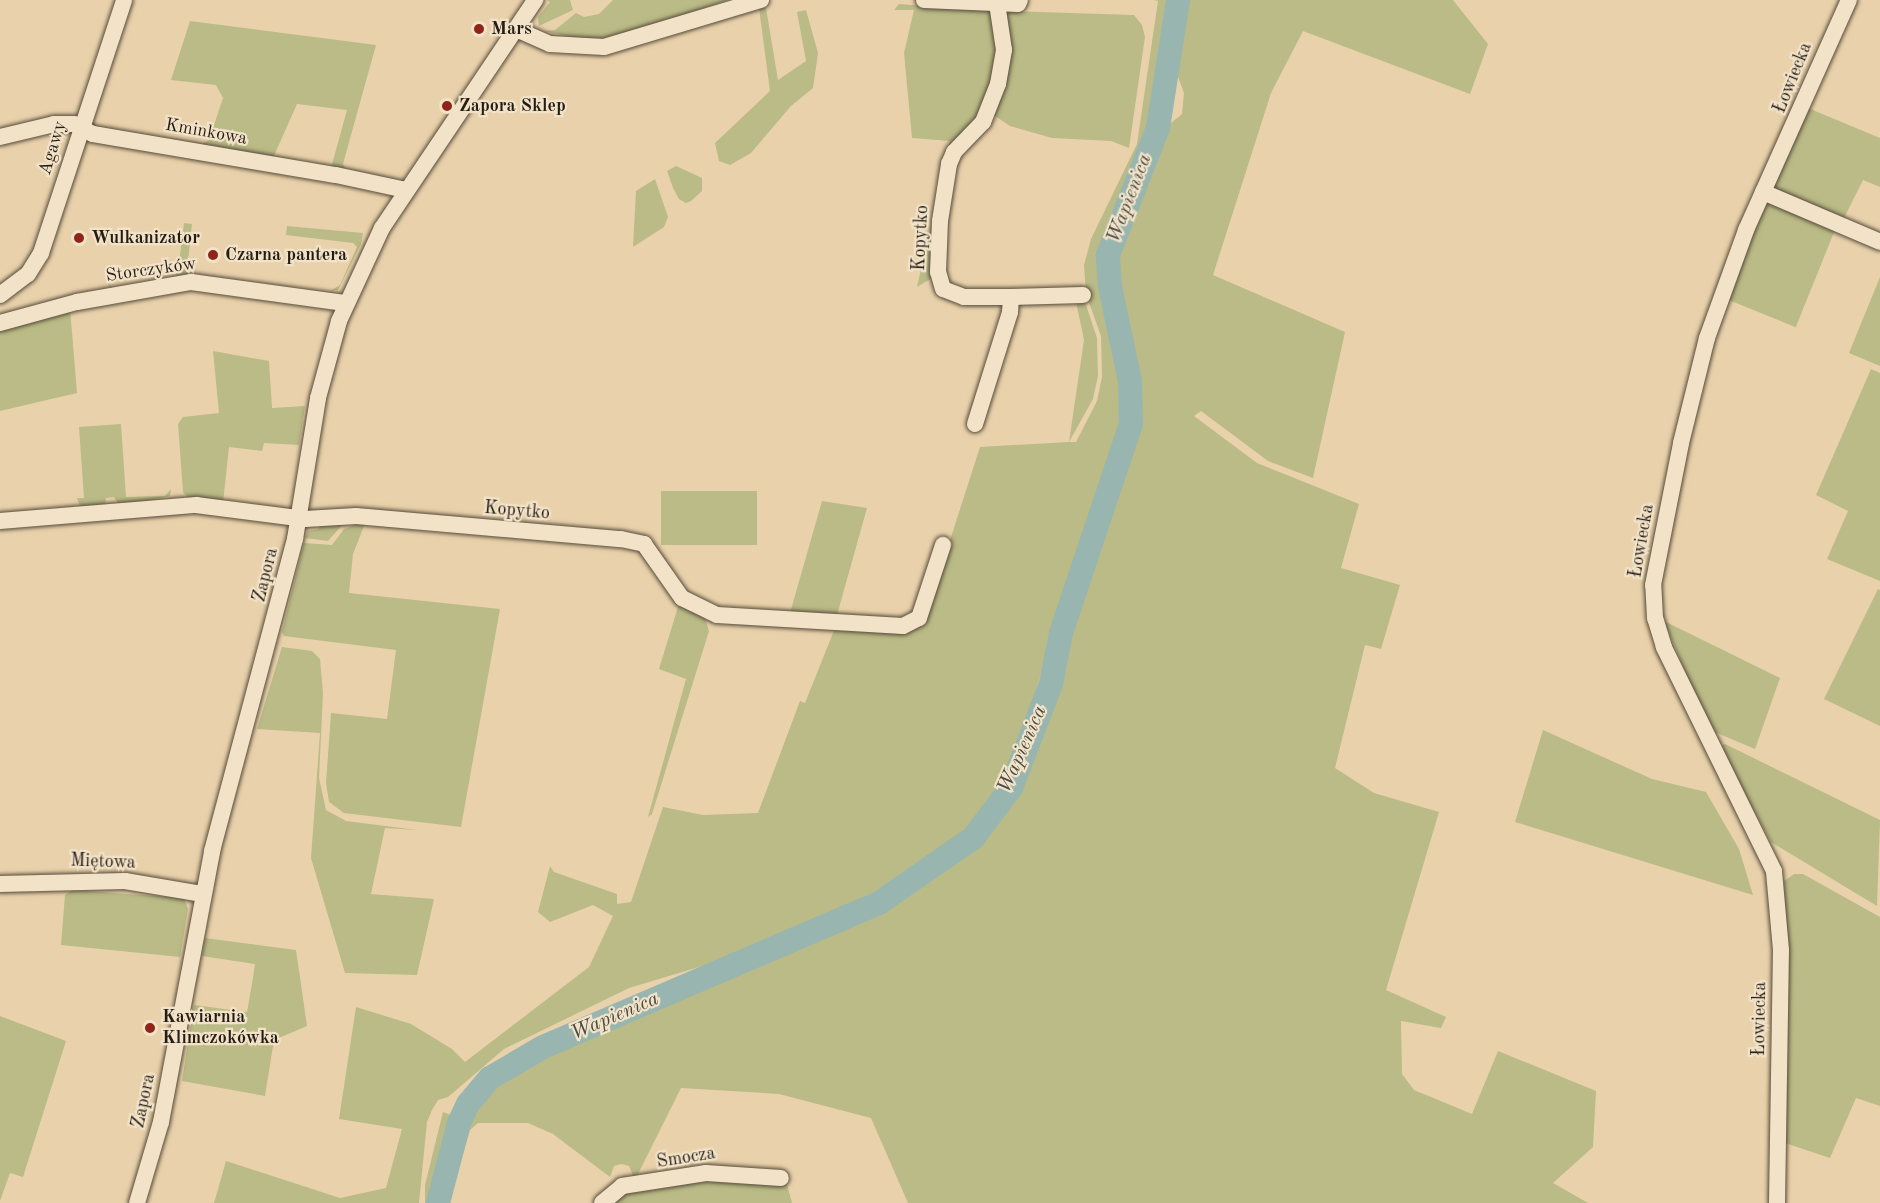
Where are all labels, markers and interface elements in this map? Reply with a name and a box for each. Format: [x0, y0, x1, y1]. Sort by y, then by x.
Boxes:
place label: Mars [491, 18, 532, 40]
marker: Mars [472, 22, 486, 36]
street label: Łowiecka [1769, 40, 1817, 116]
place label: Zapora Sklep [459, 95, 566, 117]
marker: Zapora Sklep [440, 99, 454, 113]
street label: Kminkowa [163, 114, 249, 150]
street label: Agawy [35, 118, 71, 178]
water label: Wapienica [1102, 151, 1158, 247]
street label: Kopytko [908, 204, 934, 272]
place label: Wulkanizator [91, 227, 200, 249]
marker: Wulkanizator [72, 231, 86, 245]
place label: Czarna pantera [225, 244, 347, 266]
marker: Czarna pantera [206, 248, 220, 262]
street label: Storczyków [104, 253, 198, 287]
street label: Kopytko [483, 497, 551, 525]
street label: Łowiecka [1625, 503, 1659, 579]
street label: Zapora [249, 546, 283, 604]
water label: Wapienica [993, 702, 1053, 798]
street label: Miętowa [70, 850, 136, 874]
street label: Łowiecka [1749, 982, 1771, 1056]
water label: Wapienica [567, 988, 663, 1046]
place label: Kawiarnia Klimczokówka [162, 1007, 279, 1050]
marker: Kawiarnia Klimczokówka [143, 1021, 157, 1035]
street label: Zapora [128, 1072, 160, 1130]
street label: Smocza [655, 1143, 717, 1173]

